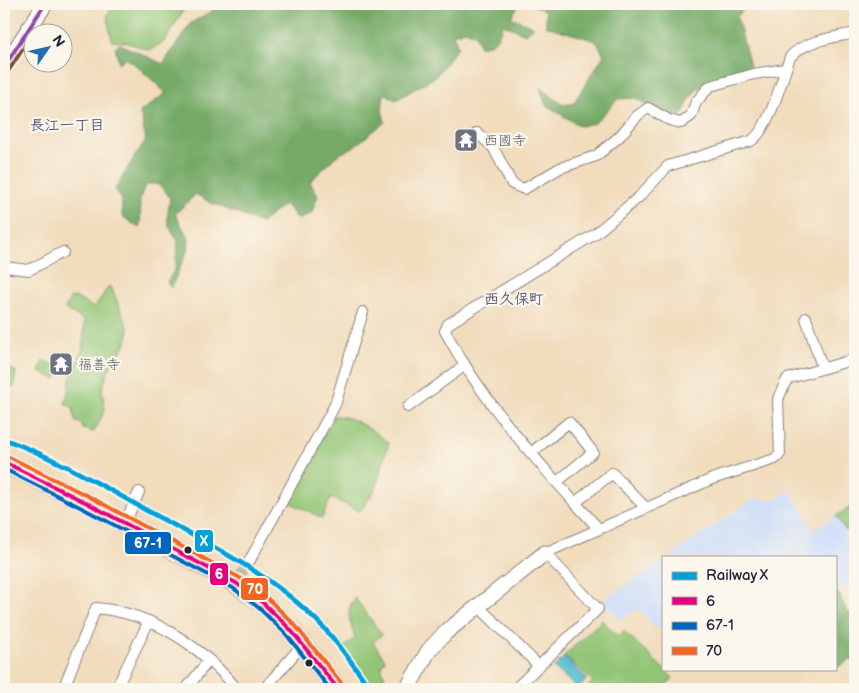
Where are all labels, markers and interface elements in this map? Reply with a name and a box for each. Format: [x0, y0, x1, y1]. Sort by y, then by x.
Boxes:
north arrow [22, 22, 72, 72]
text: N [48, 32, 68, 50]
district label: 長江一丁目 [29, 116, 105, 135]
temple icon: 西國寺 [453, 127, 479, 153]
place label: 西國寺 [484, 132, 526, 149]
district label: 西久保町 [484, 290, 544, 309]
temple icon: 福善寺 [48, 351, 74, 377]
place label: 福善寺 [78, 356, 120, 373]
line badge: X [194, 529, 214, 553]
line badge: 67-1 [124, 531, 172, 555]
text: X [200, 533, 209, 550]
text: 67-1 [134, 535, 162, 552]
unlabelled marker [183, 545, 193, 555]
legend [662, 556, 836, 670]
line badge: 6 [209, 562, 229, 586]
text: 6 [215, 566, 223, 583]
text: Railway X [706, 566, 768, 585]
line badge: 70 [240, 577, 269, 601]
text: 70 [247, 581, 264, 598]
text: 6 [706, 592, 715, 611]
text: 67-1 [706, 616, 734, 635]
text: 70 [706, 642, 722, 661]
unlabelled marker [304, 658, 314, 668]

